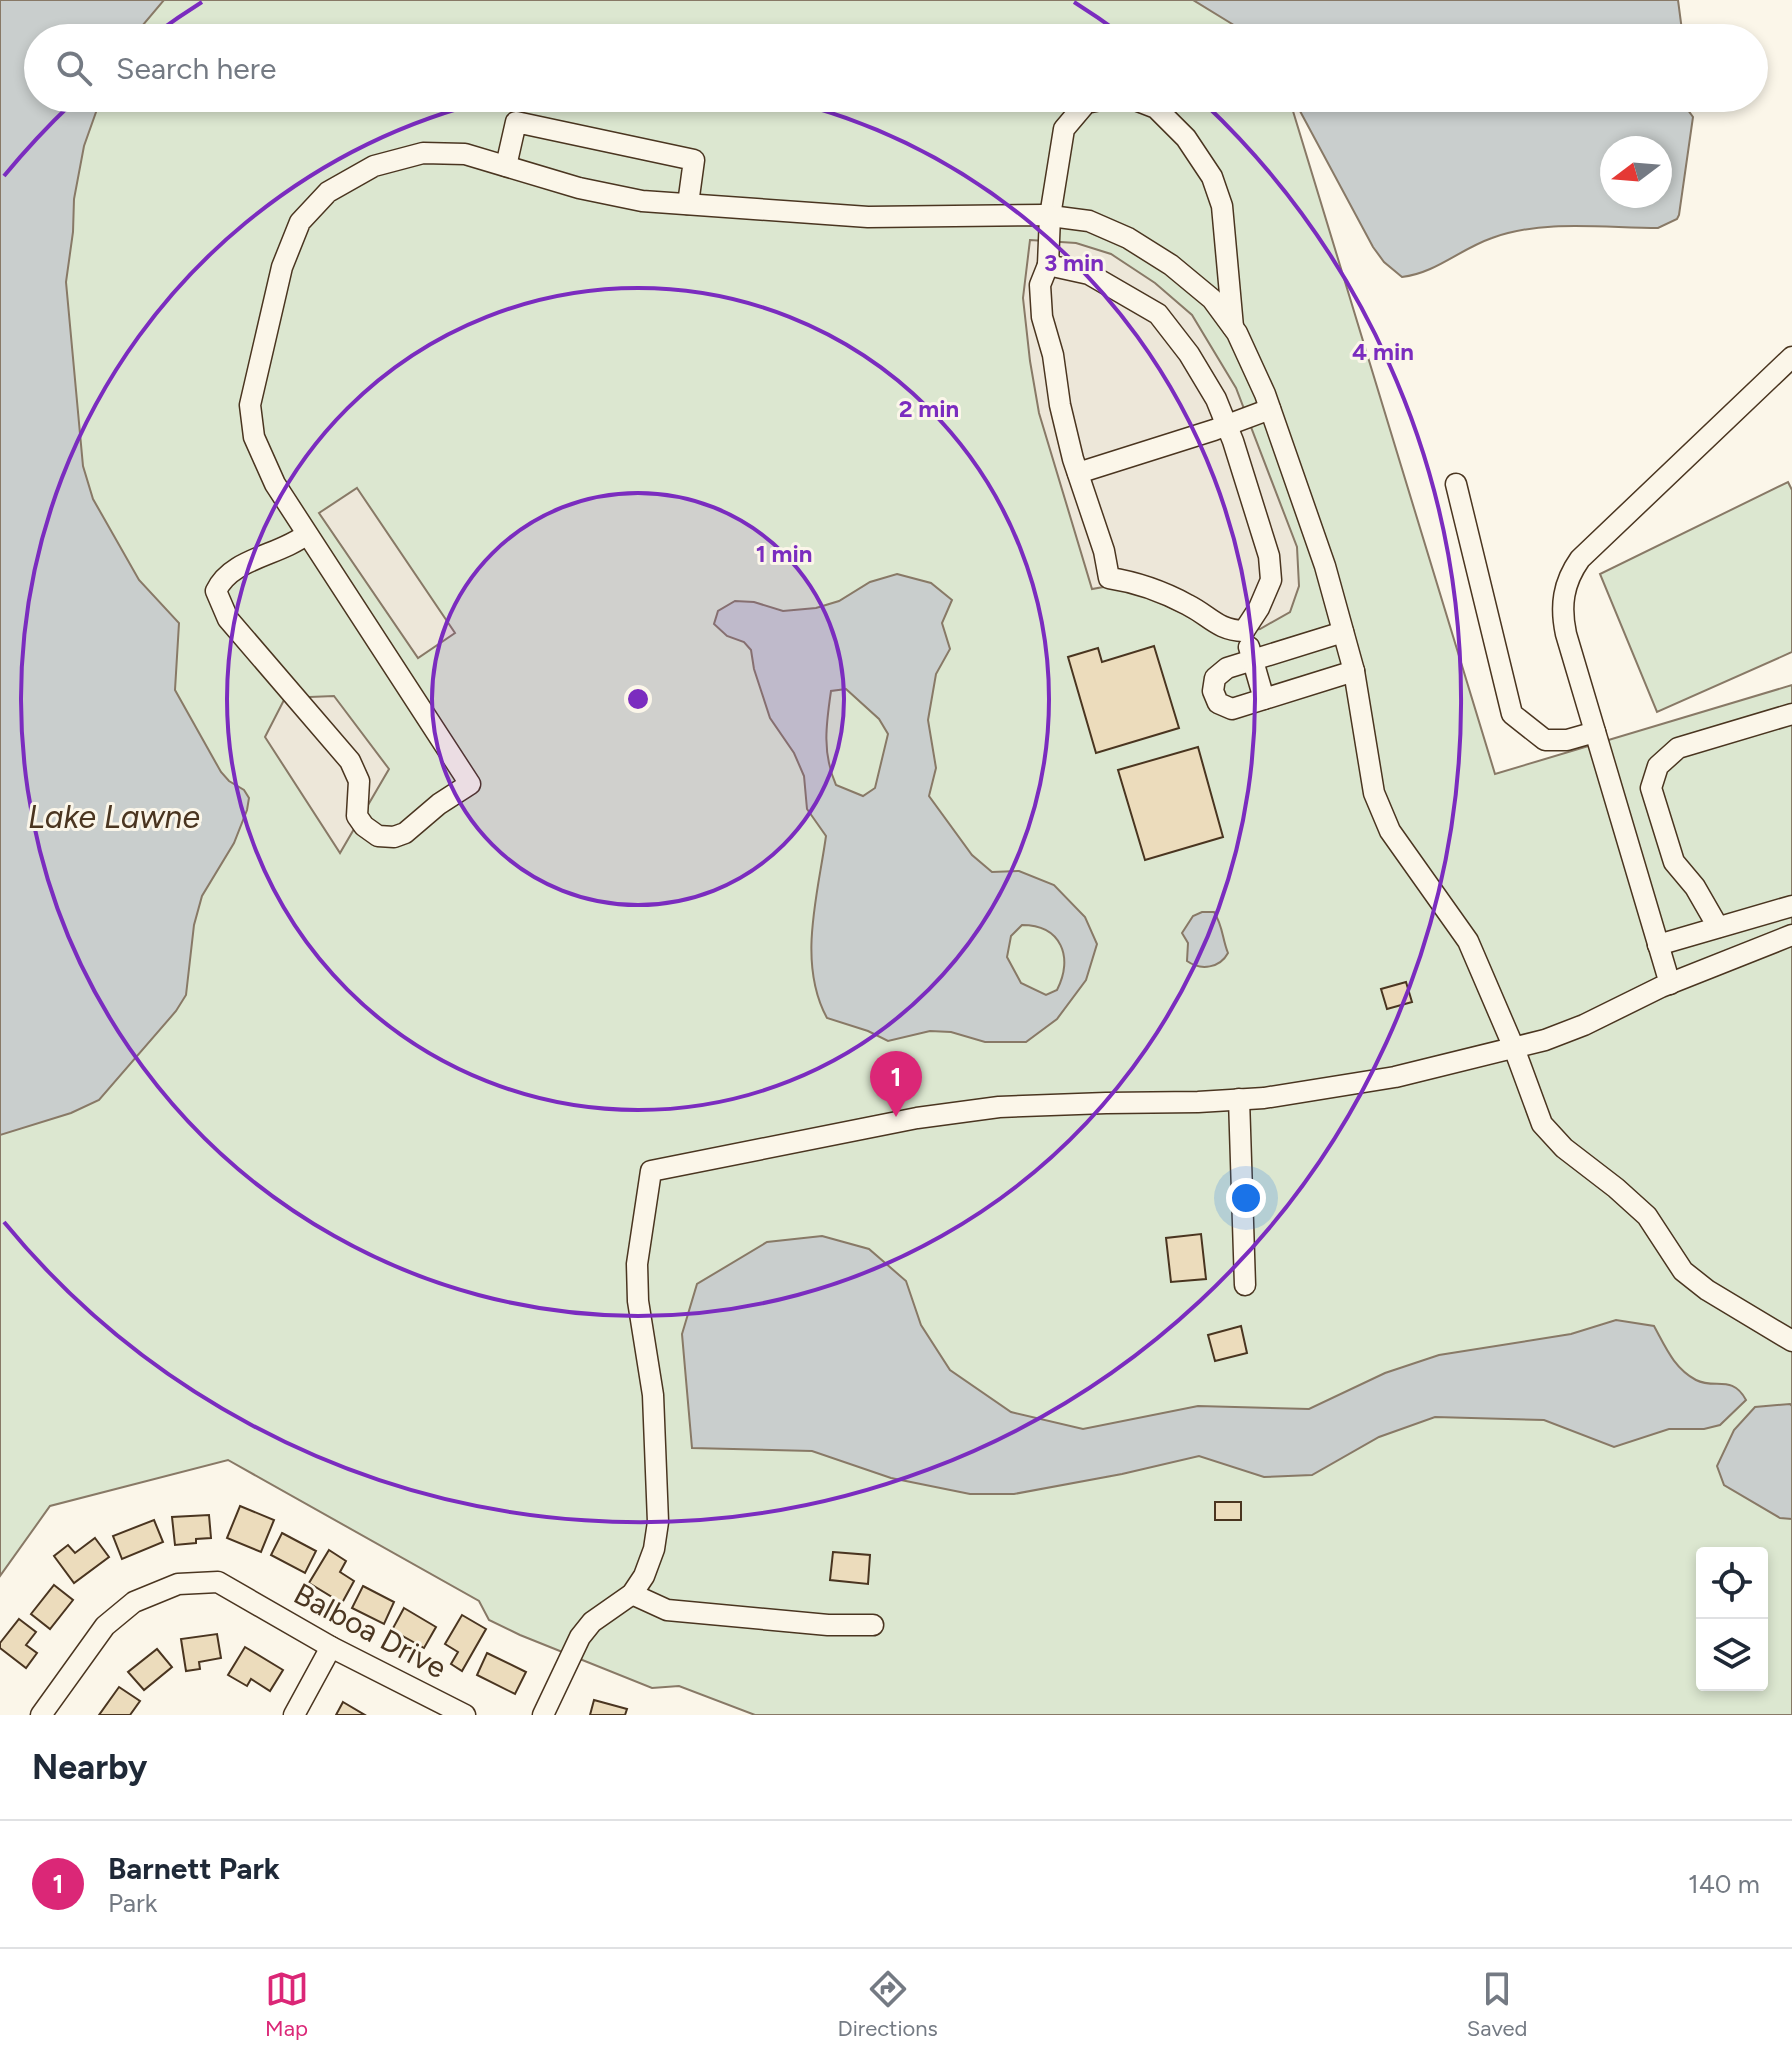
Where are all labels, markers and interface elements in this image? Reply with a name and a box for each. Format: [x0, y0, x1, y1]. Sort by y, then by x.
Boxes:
search box [24, 24, 1768, 112]
icon: search [52, 46, 96, 90]
text: Search here [116, 50, 276, 87]
north arrow [1600, 136, 1672, 208]
text: 3 min [1044, 248, 1104, 277]
text: 4 min [1352, 337, 1414, 366]
text: 2 min [899, 394, 959, 423]
text: 1 min [756, 539, 812, 568]
centre of rings [624, 685, 652, 713]
water label: Lake Lawne [28, 798, 200, 836]
pin: 1 [870, 1051, 922, 1117]
your location [1226, 1178, 1266, 1218]
map controls [1696, 1547, 1768, 1691]
button: locate [1696, 1547, 1768, 1619]
street label: Balboa Drive [288, 1575, 453, 1686]
button: layers [1696, 1619, 1768, 1691]
text: Nearby [32, 1747, 147, 1788]
text: Barnett Park [108, 1850, 280, 1887]
text: 1 [53, 1868, 63, 1900]
text: 140 m [1688, 1868, 1760, 1900]
text: Park [108, 1887, 157, 1919]
tab: Map [265, 1967, 309, 2042]
tab: Directions [838, 1967, 938, 2042]
tab: Saved [1467, 1967, 1527, 2042]

